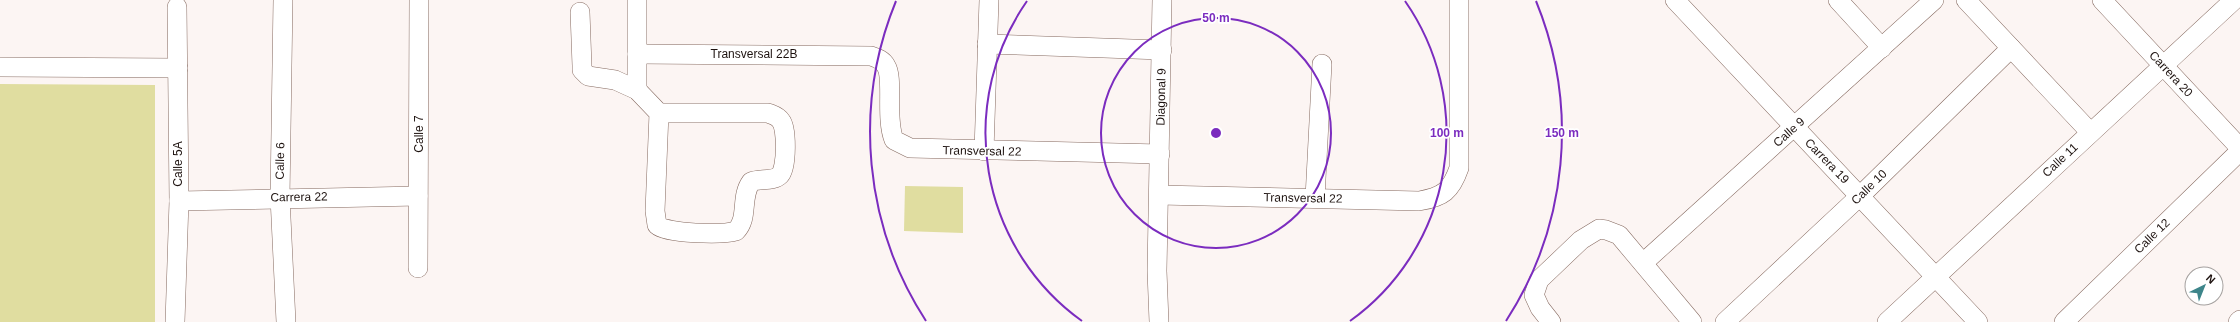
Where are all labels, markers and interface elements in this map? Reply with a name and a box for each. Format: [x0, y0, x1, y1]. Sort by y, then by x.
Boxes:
text: 50 m [1202, 11, 1230, 25]
street label: Transversal 22B [711, 47, 797, 61]
street label: Carrera 20 [2146, 48, 2196, 100]
street label: Diagonal 9 [1154, 68, 1169, 126]
street label: Calle 9 [1770, 114, 1808, 150]
street label: Calle 7 [412, 115, 426, 153]
centre of rings [1209, 126, 1223, 140]
text: 100 m [1430, 126, 1464, 140]
text: 150 m [1545, 126, 1579, 140]
street label: Carrera 19 [1802, 136, 1852, 187]
street label: Calle 11 [2039, 140, 2081, 180]
street label: Calle 5A [171, 141, 185, 187]
street label: Calle 6 [273, 142, 287, 180]
street label: Transversal 22 [942, 143, 1022, 159]
street label: Calle 10 [1848, 166, 1890, 207]
street label: Carrera 22 [270, 189, 328, 204]
street label: Transversal 22 [1263, 190, 1343, 206]
street label: Calle 12 [2131, 215, 2173, 256]
north arrow [2184, 266, 2224, 306]
text: N [2204, 272, 2218, 286]

